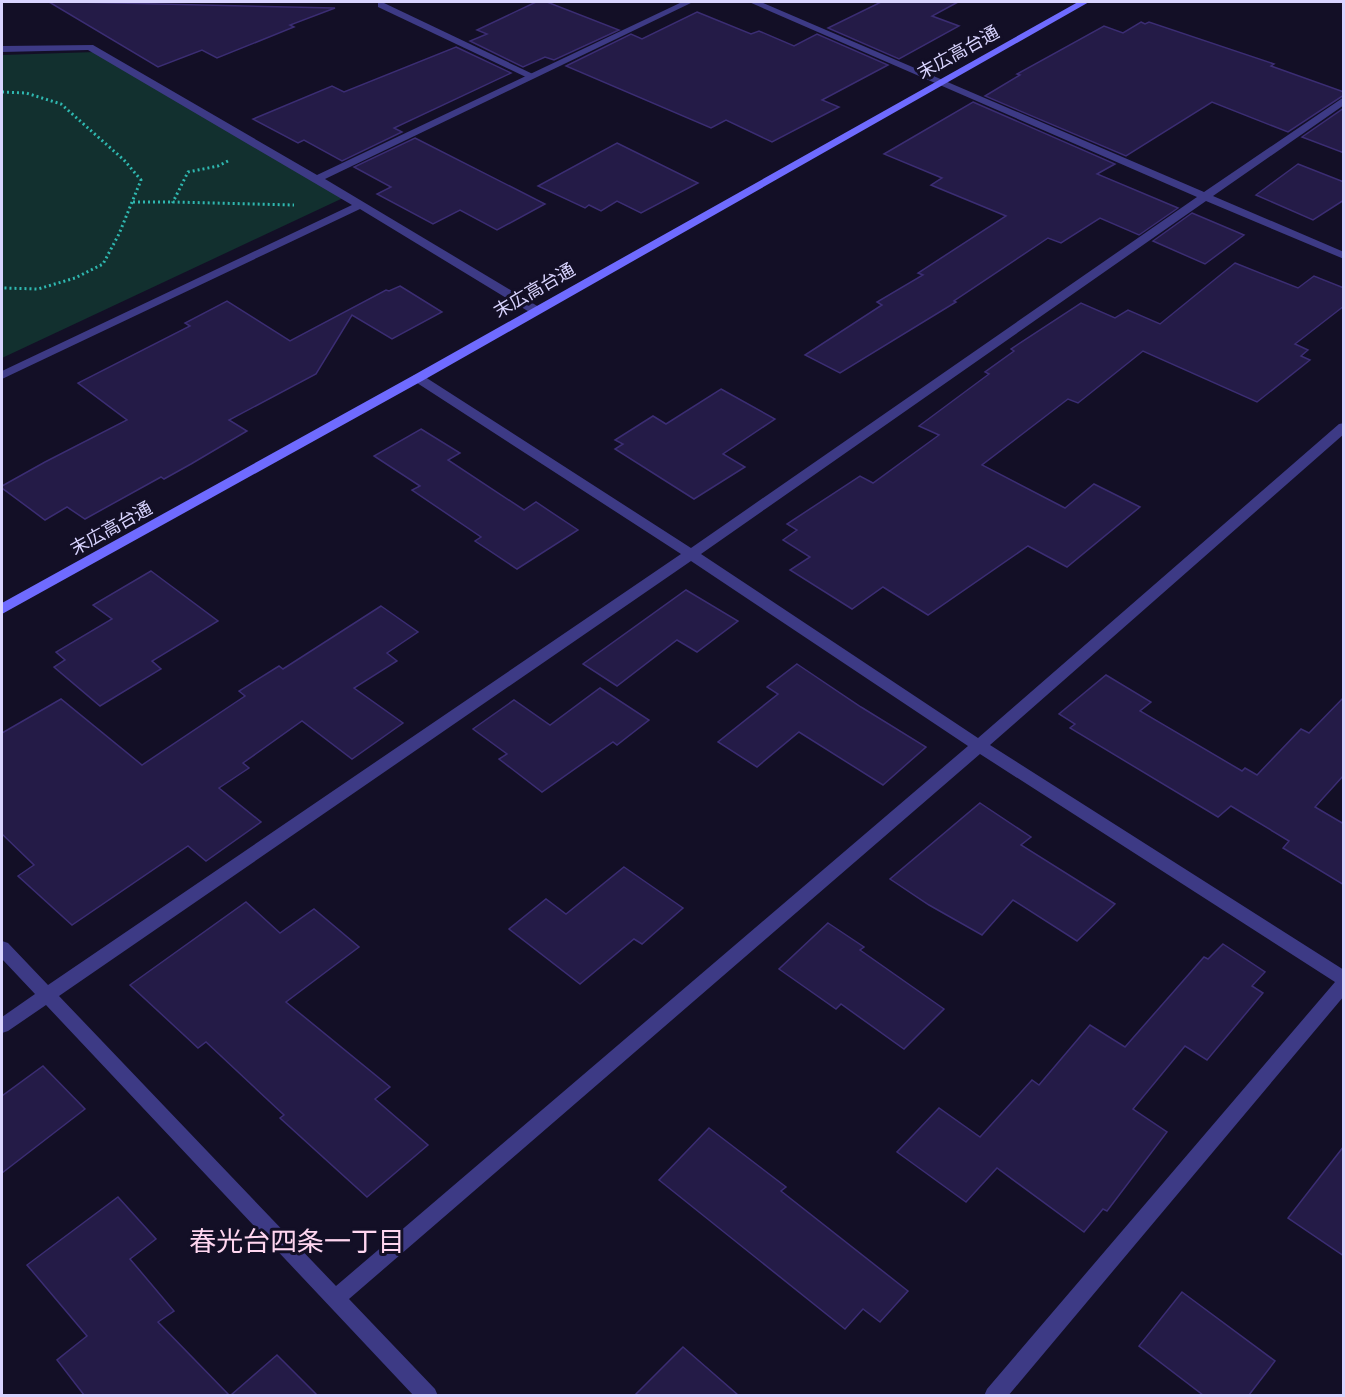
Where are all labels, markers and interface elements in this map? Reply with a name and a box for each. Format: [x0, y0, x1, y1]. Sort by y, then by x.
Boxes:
street label: 末広高台通 [913, 20, 1003, 84]
street label: 末広高台通 [489, 258, 579, 322]
street label: 末広高台通 [66, 496, 156, 560]
district label: 春光台四条一丁目 [189, 1224, 405, 1258]

